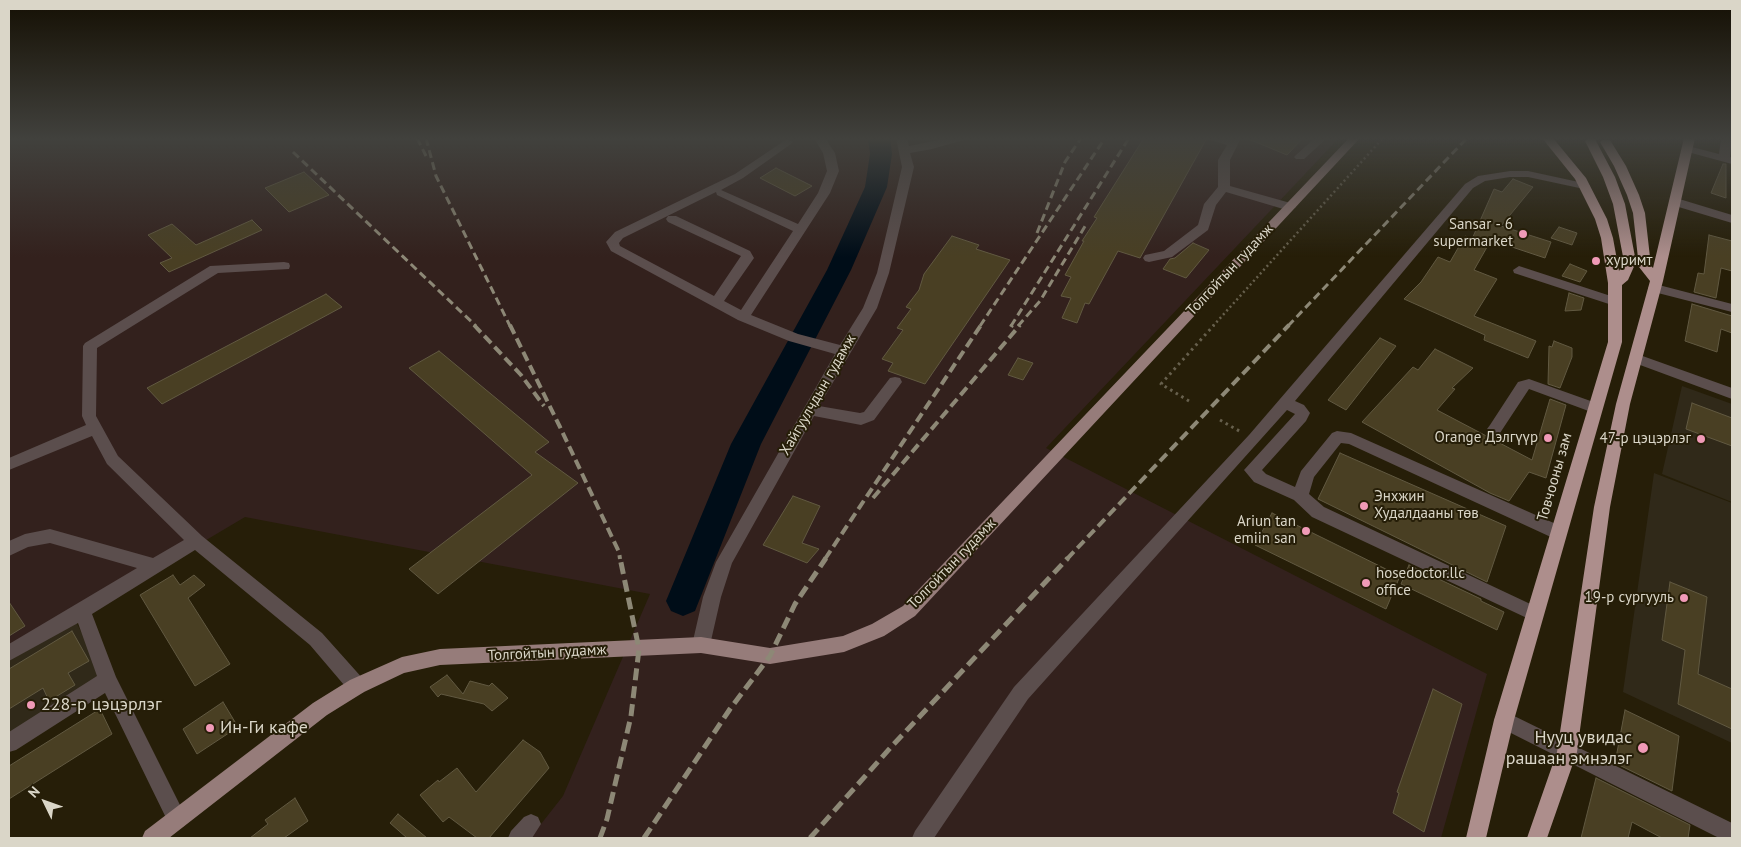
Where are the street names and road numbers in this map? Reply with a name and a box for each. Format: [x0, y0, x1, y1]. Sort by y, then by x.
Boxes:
street label: Толгойтын гудамж [1183, 220, 1277, 320]
street label: Хайгуулчдын гудамж [776, 331, 860, 459]
street label: Товчооны зам [1534, 431, 1576, 523]
street label: Толгойтын гудамж [904, 515, 1000, 613]
street label: Толгойтын гудамж [487, 641, 607, 665]

